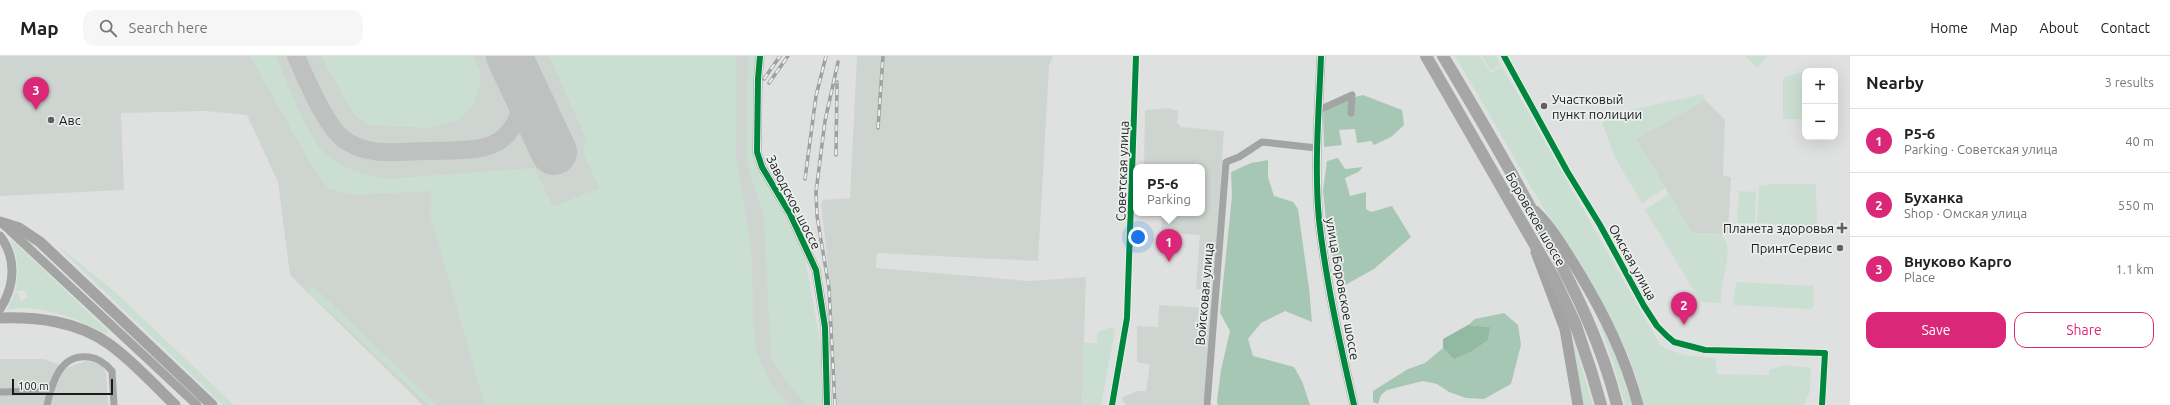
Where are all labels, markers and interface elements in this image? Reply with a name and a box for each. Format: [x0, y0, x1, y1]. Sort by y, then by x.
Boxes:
search box [83, 10, 363, 46]
text: Map [20, 17, 59, 39]
icon: search [97, 17, 119, 39]
text: Search here [129, 19, 208, 36]
text: Home [1930, 20, 1968, 36]
text: Map [1990, 20, 2018, 36]
text: About [2040, 20, 2079, 36]
text: Contact [2101, 20, 2150, 36]
map controls [1802, 68, 1838, 140]
button: + [1802, 68, 1838, 104]
text: Nearby [1866, 73, 1924, 92]
text: 3 results [2104, 75, 2154, 89]
pin: 3 [23, 77, 49, 110]
place label: Участковый пункт полиции [1552, 92, 1642, 121]
marker: Участковый пункт полиции [1539, 101, 1549, 111]
button: − [1802, 104, 1838, 140]
place label: Авс [59, 113, 81, 127]
marker: Авс [46, 115, 56, 125]
street label: Советская улица [1113, 120, 1131, 222]
text: Р5-6 [1904, 125, 1935, 142]
text: 1 [1875, 134, 1883, 148]
text: 40 m [2125, 134, 2154, 148]
text: Parking · Советская улица [1904, 142, 2058, 156]
street label: Заводское шоссе [764, 152, 824, 252]
popup [1133, 164, 1205, 216]
street label: Боровское шоссе [1504, 170, 1568, 268]
text: Р5-6 [1147, 175, 1178, 192]
text: Буханка [1904, 189, 1963, 206]
text: Parking [1147, 192, 1191, 206]
text: 2 [1875, 198, 1883, 212]
text: 550 m [2118, 198, 2154, 212]
text: Shop · Омская улица [1904, 206, 2027, 220]
street label: улица Боровское шоссе [1324, 217, 1362, 361]
place label: Планета здоровья [1723, 221, 1834, 235]
street label: Омская улица [1606, 222, 1660, 302]
marker: Планета здоровья [1837, 223, 1847, 233]
your location [1128, 227, 1148, 247]
pin: 1 [1156, 229, 1182, 262]
place label: ПринтСервис [1751, 241, 1832, 255]
street label: Войсковая улица [1193, 242, 1215, 346]
marker: ПринтСервис [1835, 243, 1845, 253]
text: Внуково Карго [1904, 253, 2012, 270]
text: 3 [1875, 262, 1883, 276]
text: 1.1 km [2115, 262, 2154, 276]
text: Place [1904, 270, 1935, 284]
pin: 2 [1671, 292, 1697, 325]
button: Save [1866, 312, 2006, 348]
button: Share [2014, 312, 2154, 348]
scale bar [12, 377, 113, 396]
text: 100 m [18, 380, 49, 392]

